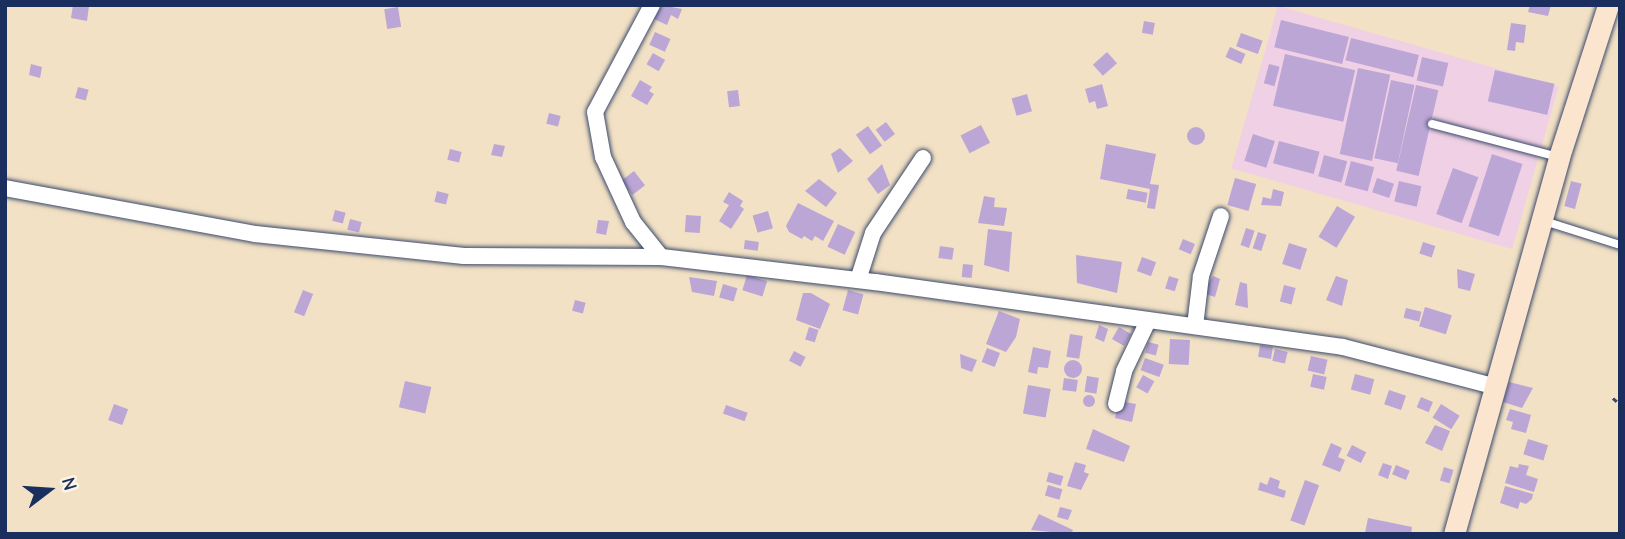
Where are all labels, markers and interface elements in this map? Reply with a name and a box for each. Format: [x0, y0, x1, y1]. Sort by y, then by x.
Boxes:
north arrow [14, 455, 84, 525]
text: N [57, 475, 81, 493]

